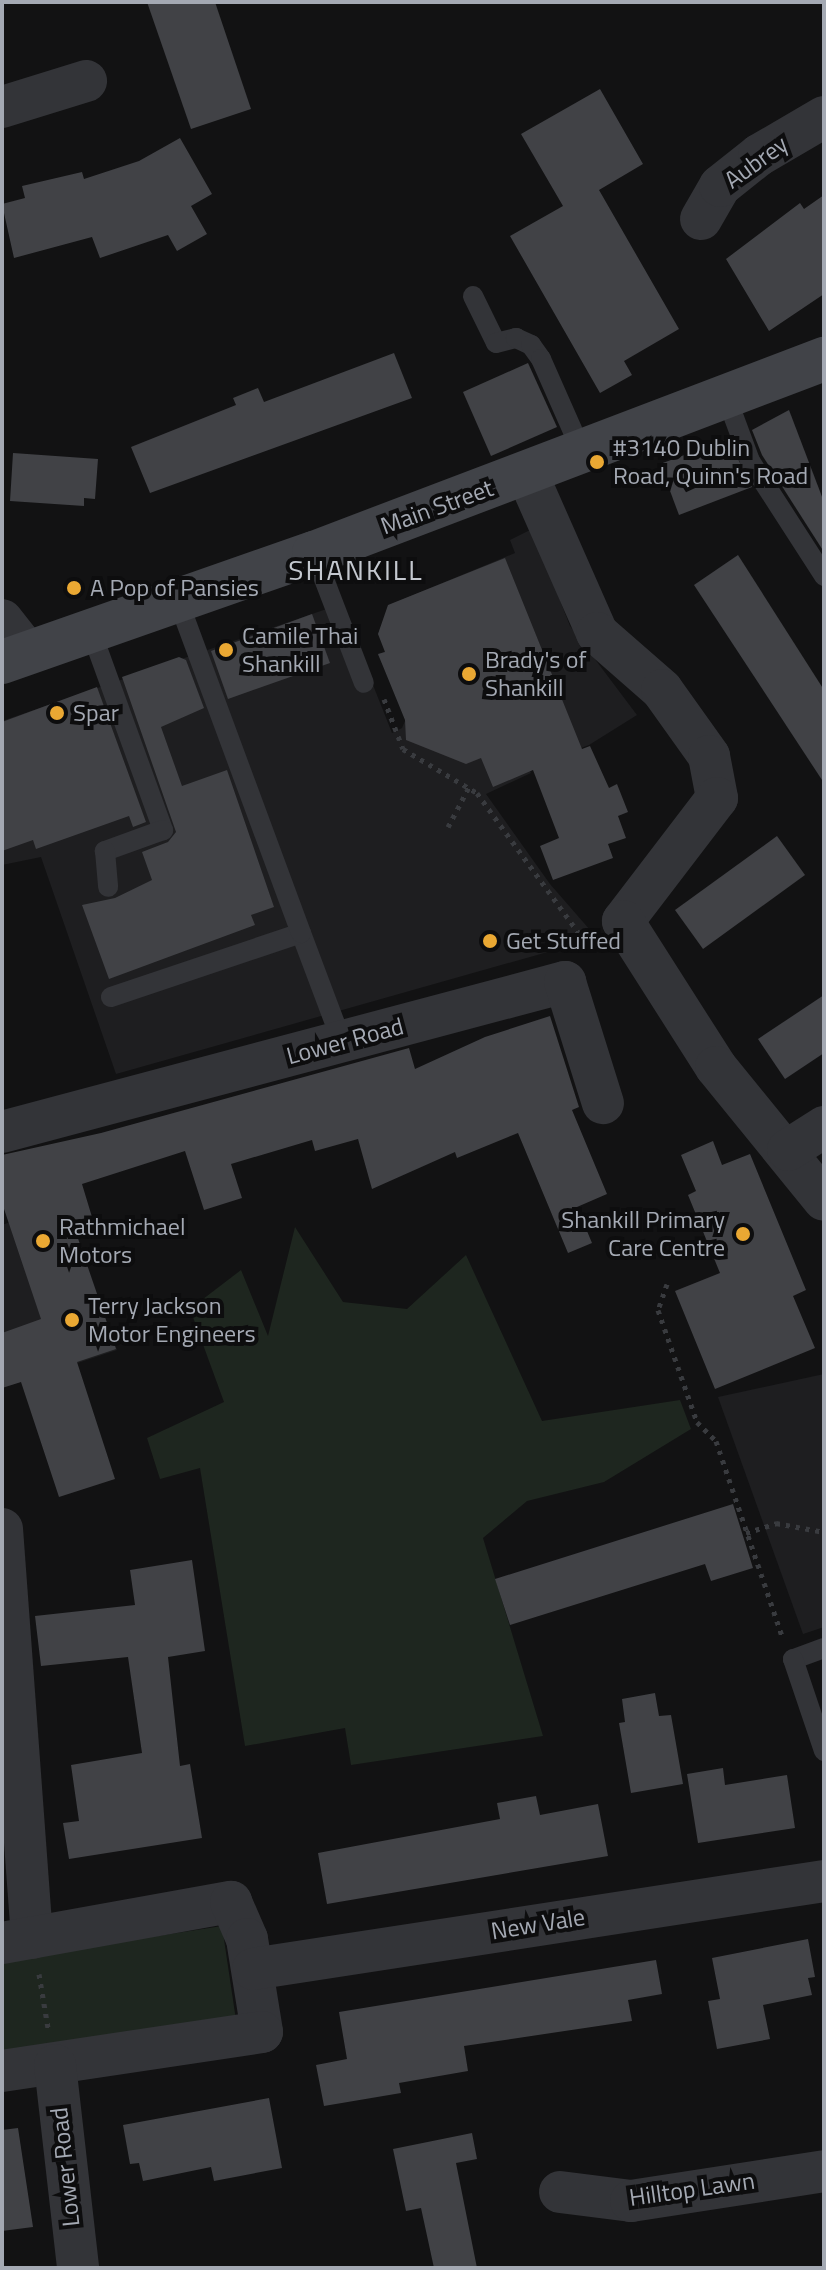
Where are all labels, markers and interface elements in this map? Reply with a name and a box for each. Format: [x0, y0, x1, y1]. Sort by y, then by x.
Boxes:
street label: Aubrey [719, 129, 793, 195]
place label: #3140 Dublin Road, Quinn's Road [613, 434, 808, 490]
marker: #3140 Dublin Road, Quinn's Road [588, 453, 606, 471]
street label: Main Street [377, 473, 497, 541]
district label: SHANKILL [288, 553, 424, 587]
place label: A Pop of Pansies [90, 574, 259, 602]
marker: A Pop of Pansies [65, 579, 83, 597]
place label: Camile Thai Shankill [242, 622, 358, 678]
marker: Camile Thai Shankill [217, 641, 235, 659]
place label: Brady's of Shankill [485, 646, 586, 702]
marker: Brady's of Shankill [460, 665, 478, 683]
place label: Spar [73, 699, 119, 727]
marker: Spar [48, 704, 66, 722]
place label: Get Stuffed [506, 927, 621, 955]
marker: Get Stuffed [481, 932, 499, 950]
street label: Lower Road [283, 1012, 407, 1070]
place label: Shankill Primary Care Centre [561, 1206, 725, 1262]
place label: Rathmichael Motors [59, 1213, 185, 1269]
marker: Shankill Primary Care Centre [732, 1223, 754, 1245]
marker: Rathmichael Motors [34, 1232, 52, 1250]
place label: Terry Jackson Motor Engineers [88, 1292, 256, 1348]
marker: Terry Jackson Motor Engineers [63, 1311, 81, 1329]
street label: New Vale [489, 1902, 587, 1946]
street label: Lower Road [44, 2106, 86, 2228]
street label: Hilltop Lawn [627, 2166, 757, 2212]

